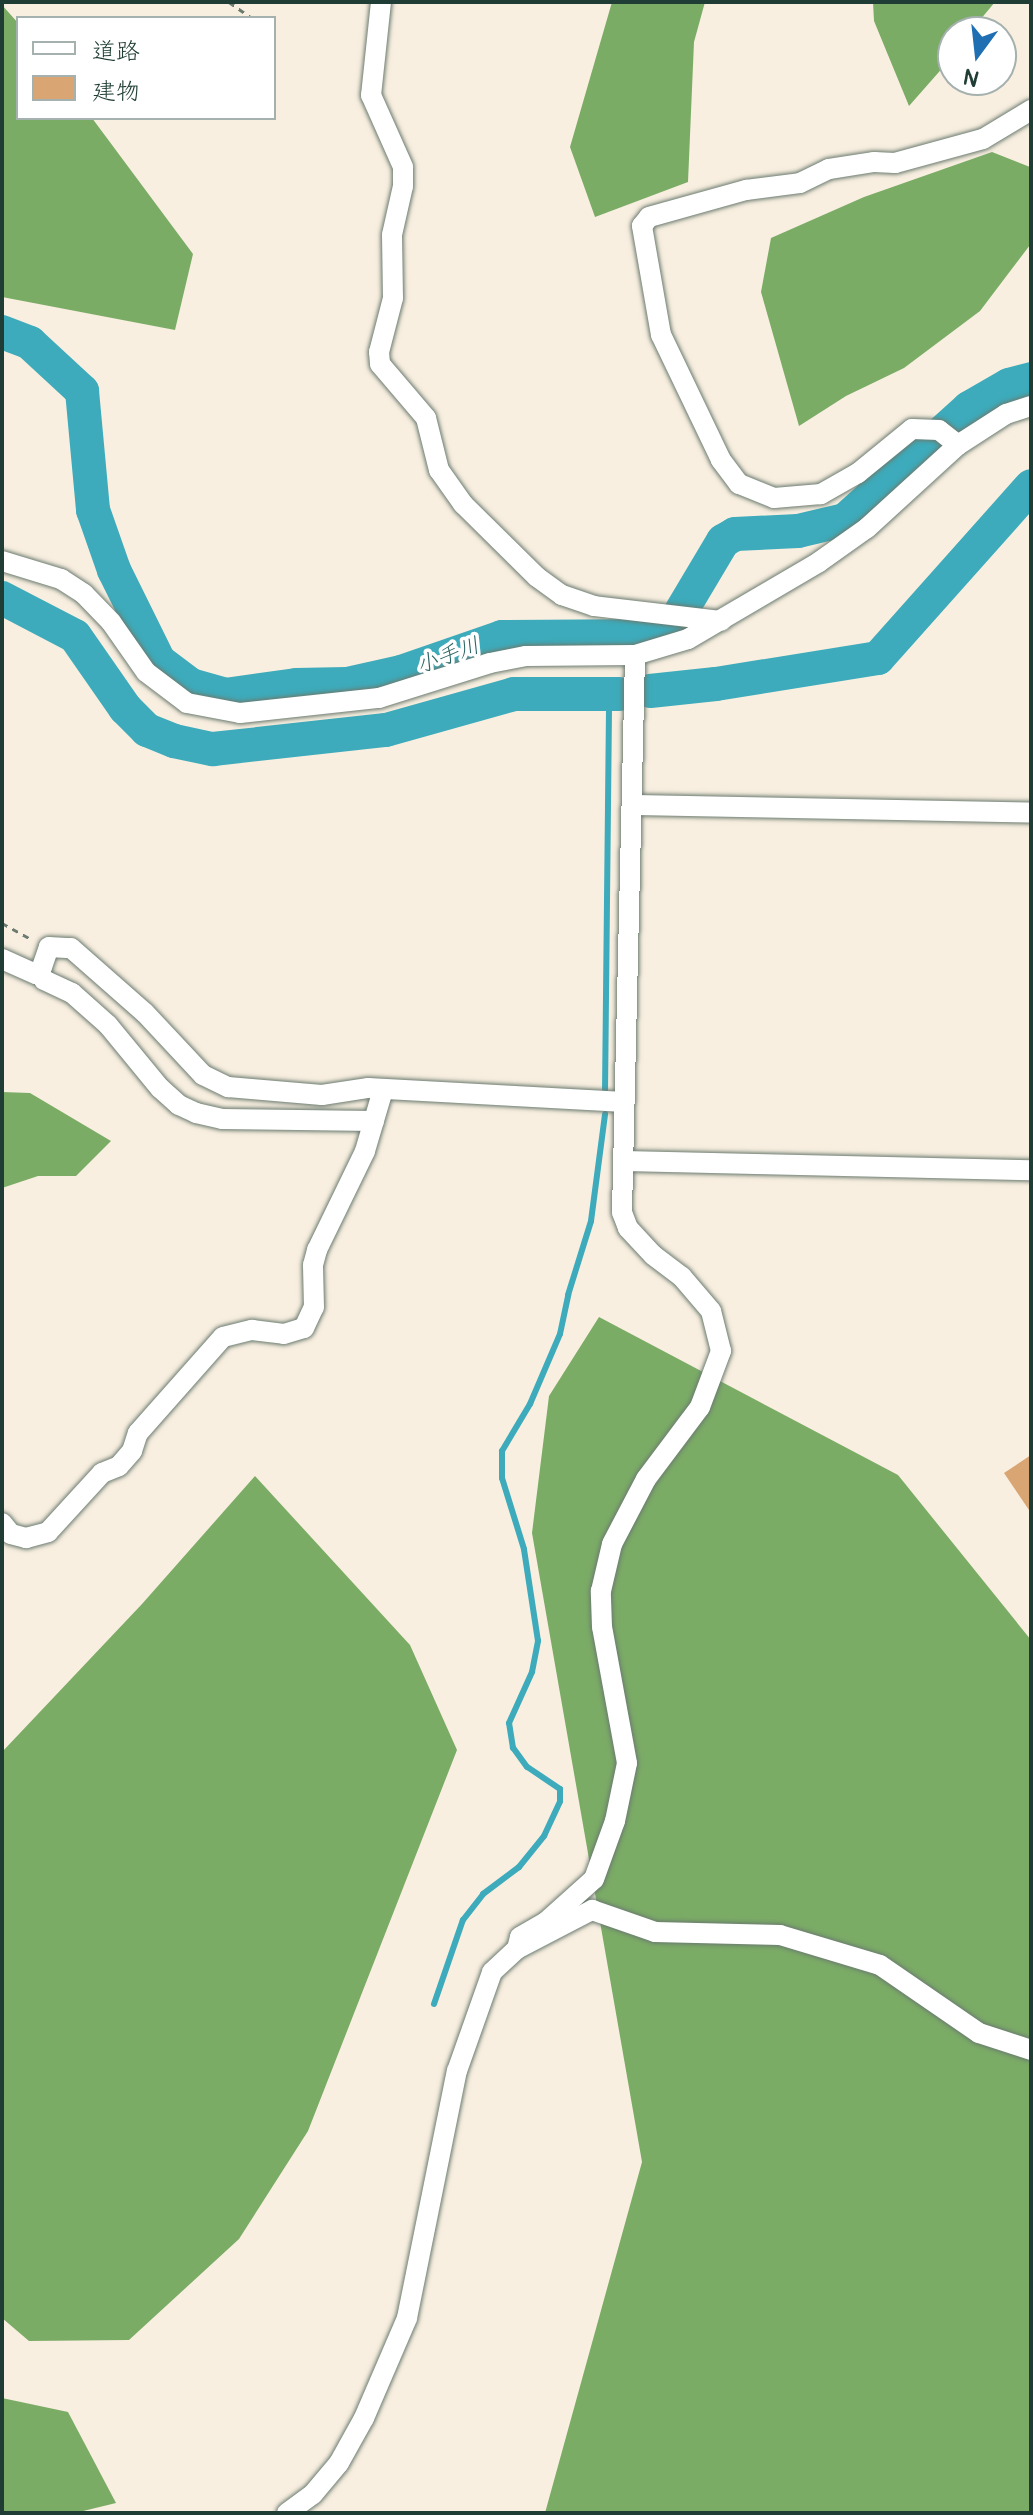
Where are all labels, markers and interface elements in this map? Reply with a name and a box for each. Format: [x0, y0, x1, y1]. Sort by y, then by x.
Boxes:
legend [16, 16, 276, 120]
north arrow [937, 16, 1017, 96]
text: 道路 [92, 37, 140, 66]
text: N [960, 62, 982, 93]
text: 建物 [92, 77, 140, 106]
water label: 小手川 [412, 632, 484, 680]

